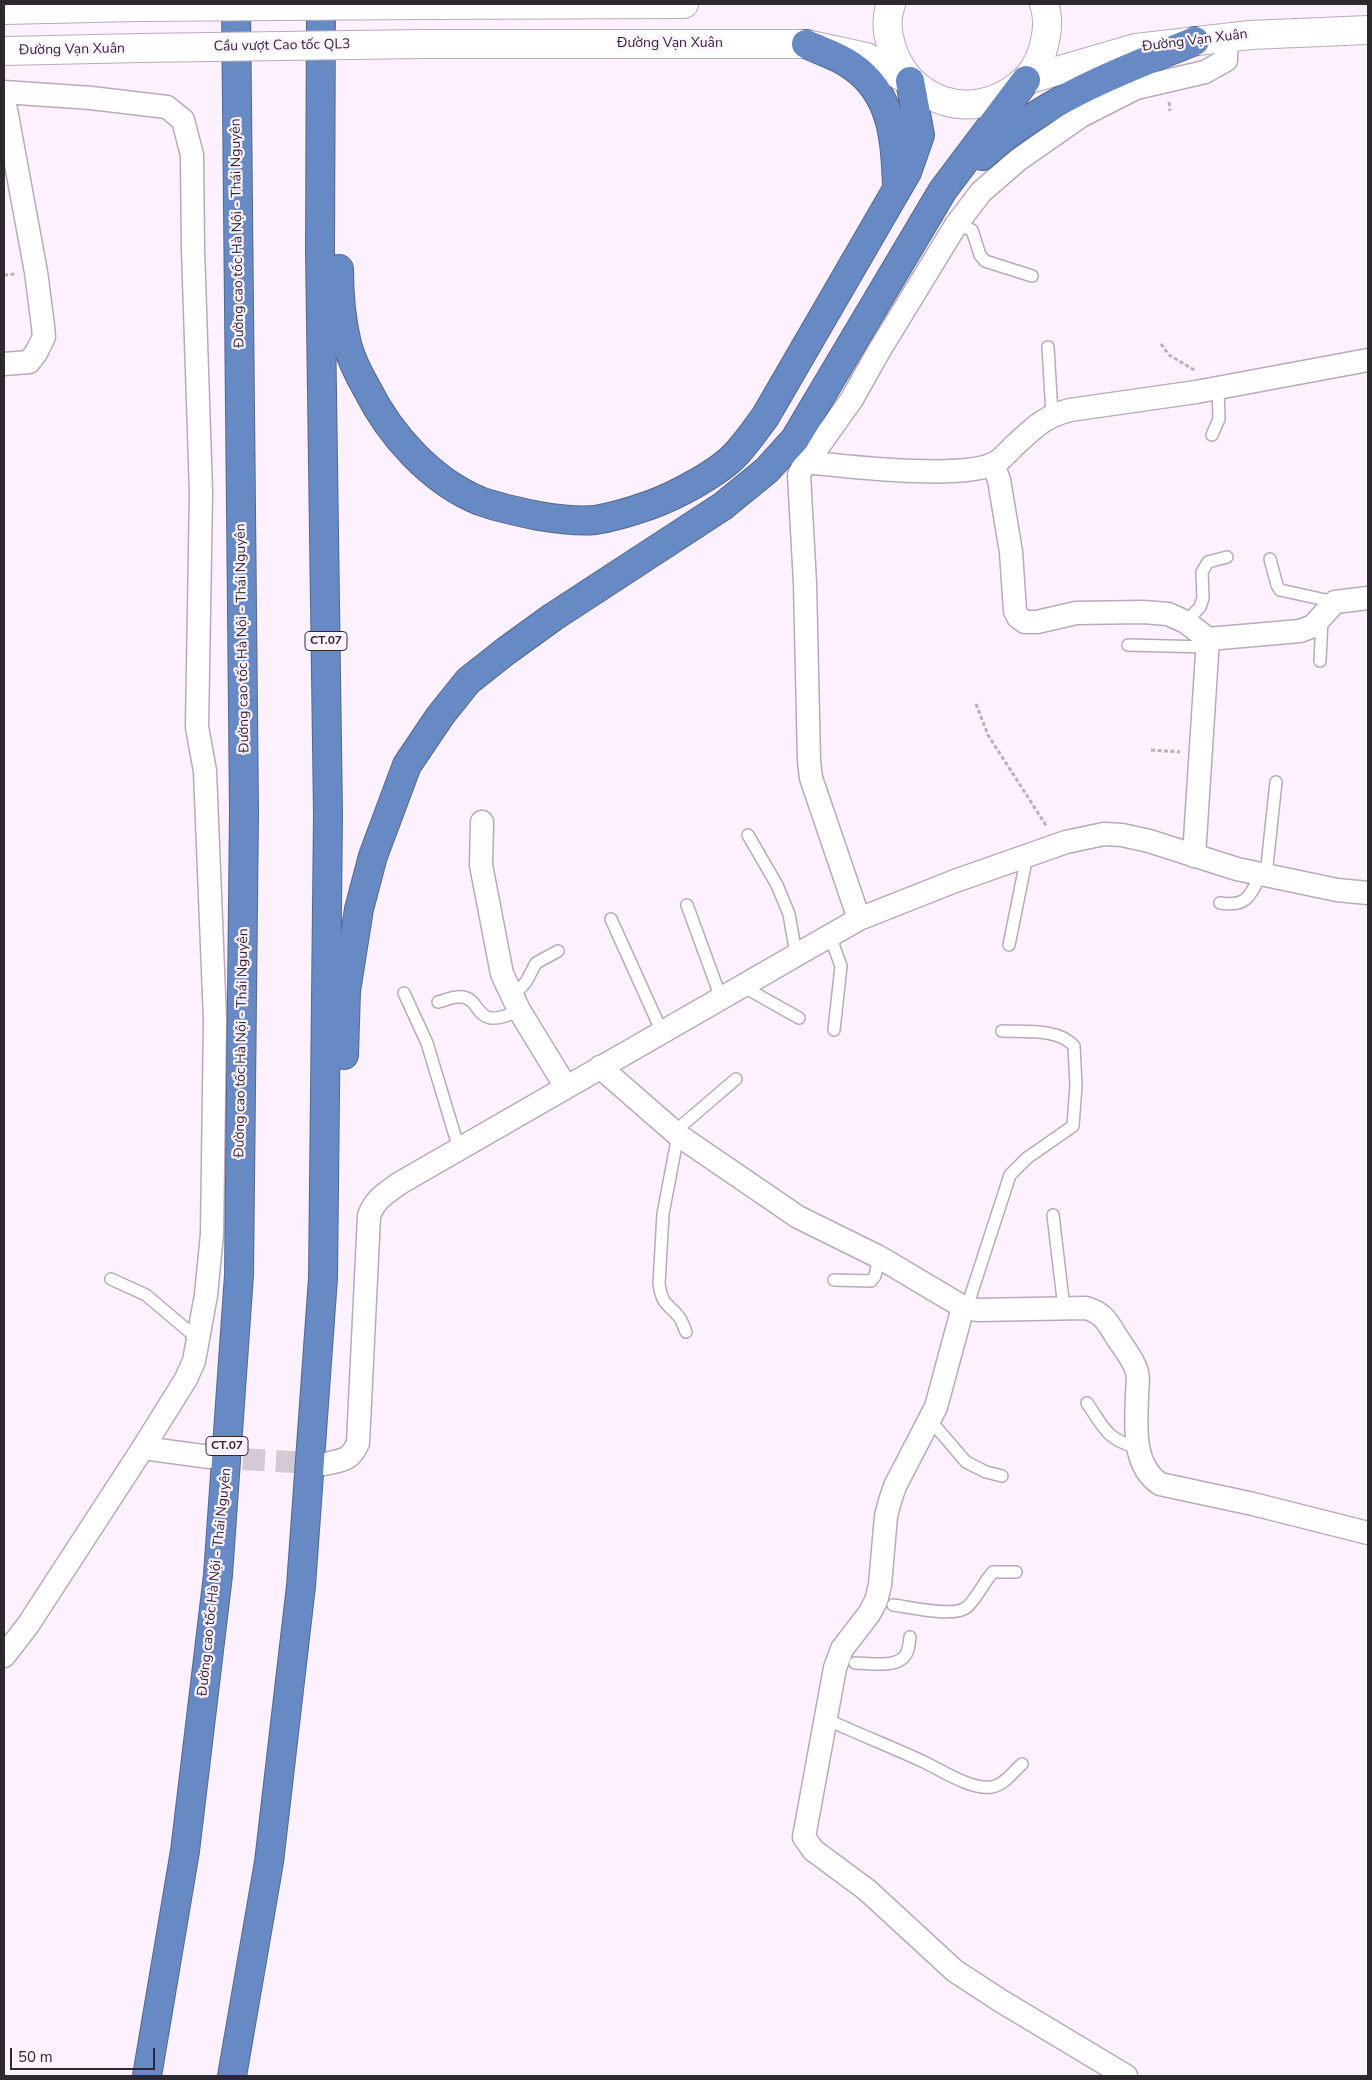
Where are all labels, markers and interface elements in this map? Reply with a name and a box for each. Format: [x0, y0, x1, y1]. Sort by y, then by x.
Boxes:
street label: Đường Vạn Xuân [1141, 26, 1249, 56]
street label: Cầu vượt Cao tốc QL3 [213, 36, 351, 56]
street label: Đường Vạn Xuân [617, 36, 723, 52]
street label: Đường Vạn Xuân [19, 41, 125, 59]
street label: Đường cao tốc Hà Nội - Thái Nguyên [228, 118, 248, 348]
street label: Đường cao tốc Hà Nội - Thái Nguyên [233, 523, 253, 753]
road number: CT.07 [305, 631, 347, 650]
street label: Đường cao tốc Hà Nội - Thái Nguyên [232, 928, 252, 1158]
road number: CT.07 [206, 1436, 248, 1455]
street label: Đường cao tốc Hà Nội - Thái Nguyên [195, 1467, 235, 1697]
scale bar [12, 2038, 158, 2070]
text: 50 m [18, 2047, 53, 2067]

